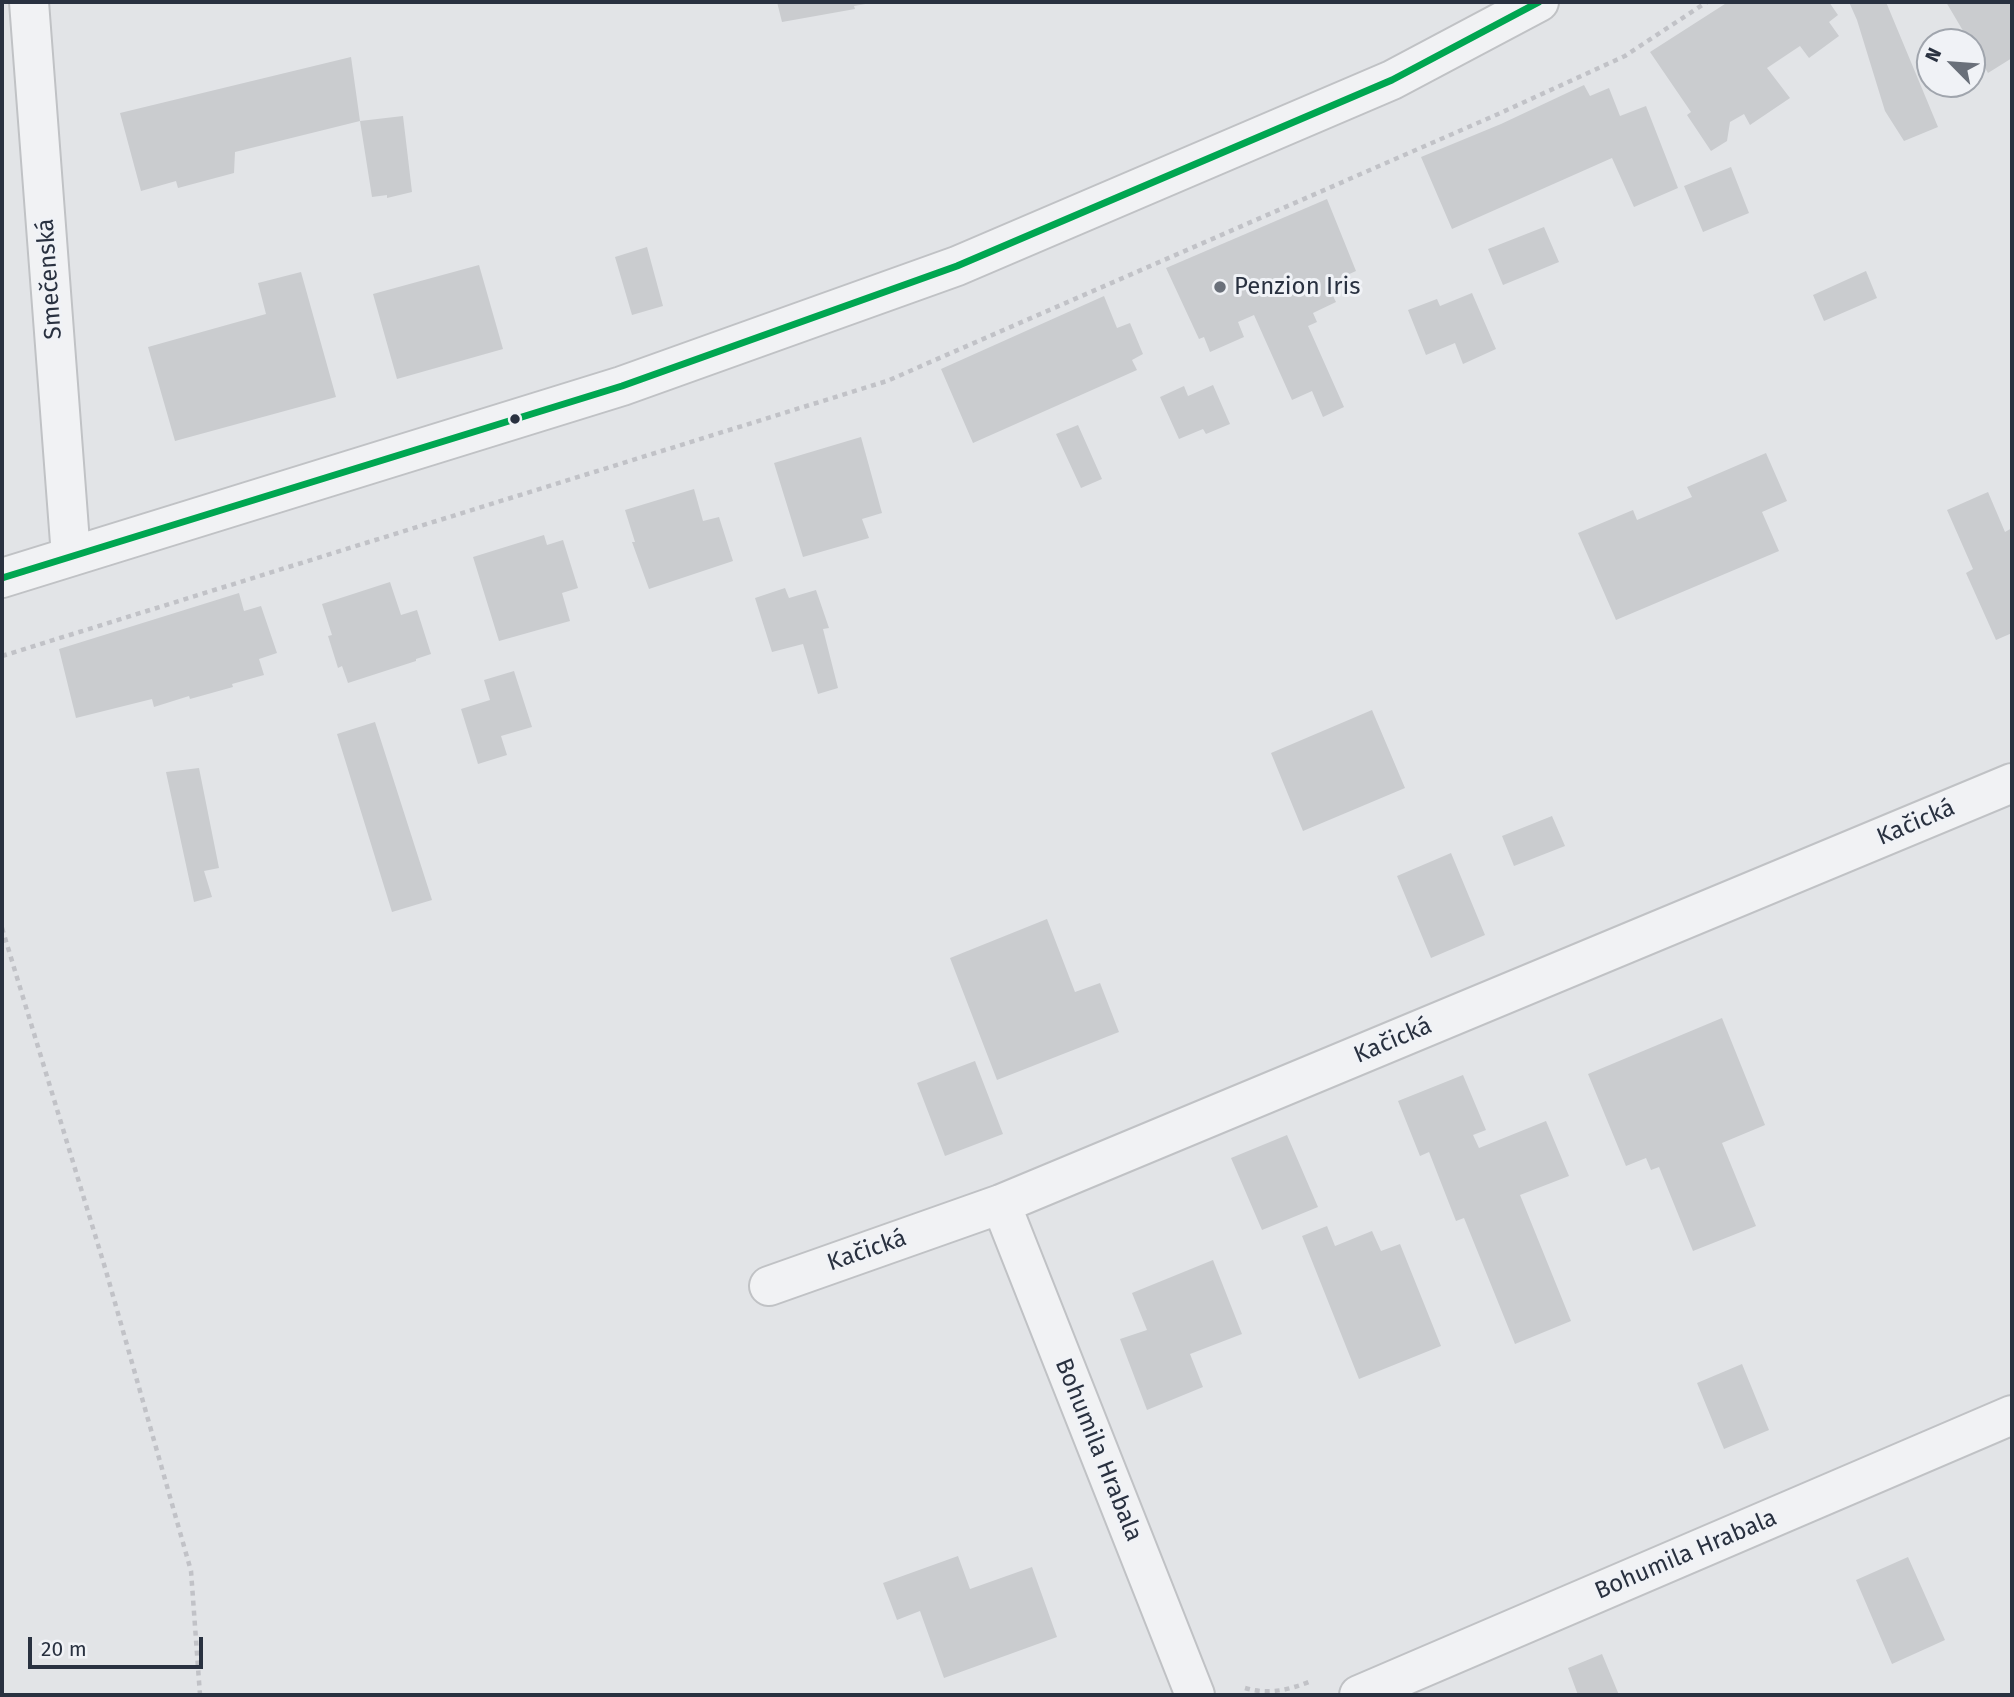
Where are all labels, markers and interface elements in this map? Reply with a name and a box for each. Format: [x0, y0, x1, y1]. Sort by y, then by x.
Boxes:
north arrow [1916, 28, 1986, 98]
text: N [1920, 44, 1946, 65]
street label: Smečenská [31, 218, 69, 340]
place label: Penzion Iris [1234, 273, 1360, 301]
marker: Penzion Iris [1212, 279, 1228, 295]
unlabelled marker [508, 412, 522, 426]
street label: Kačická [1873, 794, 1959, 852]
street label: Kačická [1350, 1012, 1436, 1070]
street label: Kačická [824, 1224, 910, 1278]
street label: Bohumila Hrabala [1048, 1354, 1148, 1546]
street label: Bohumila Hrabala [1591, 1504, 1781, 1606]
scale bar [32, 1624, 206, 1668]
text: 20 m [41, 1636, 87, 1662]

